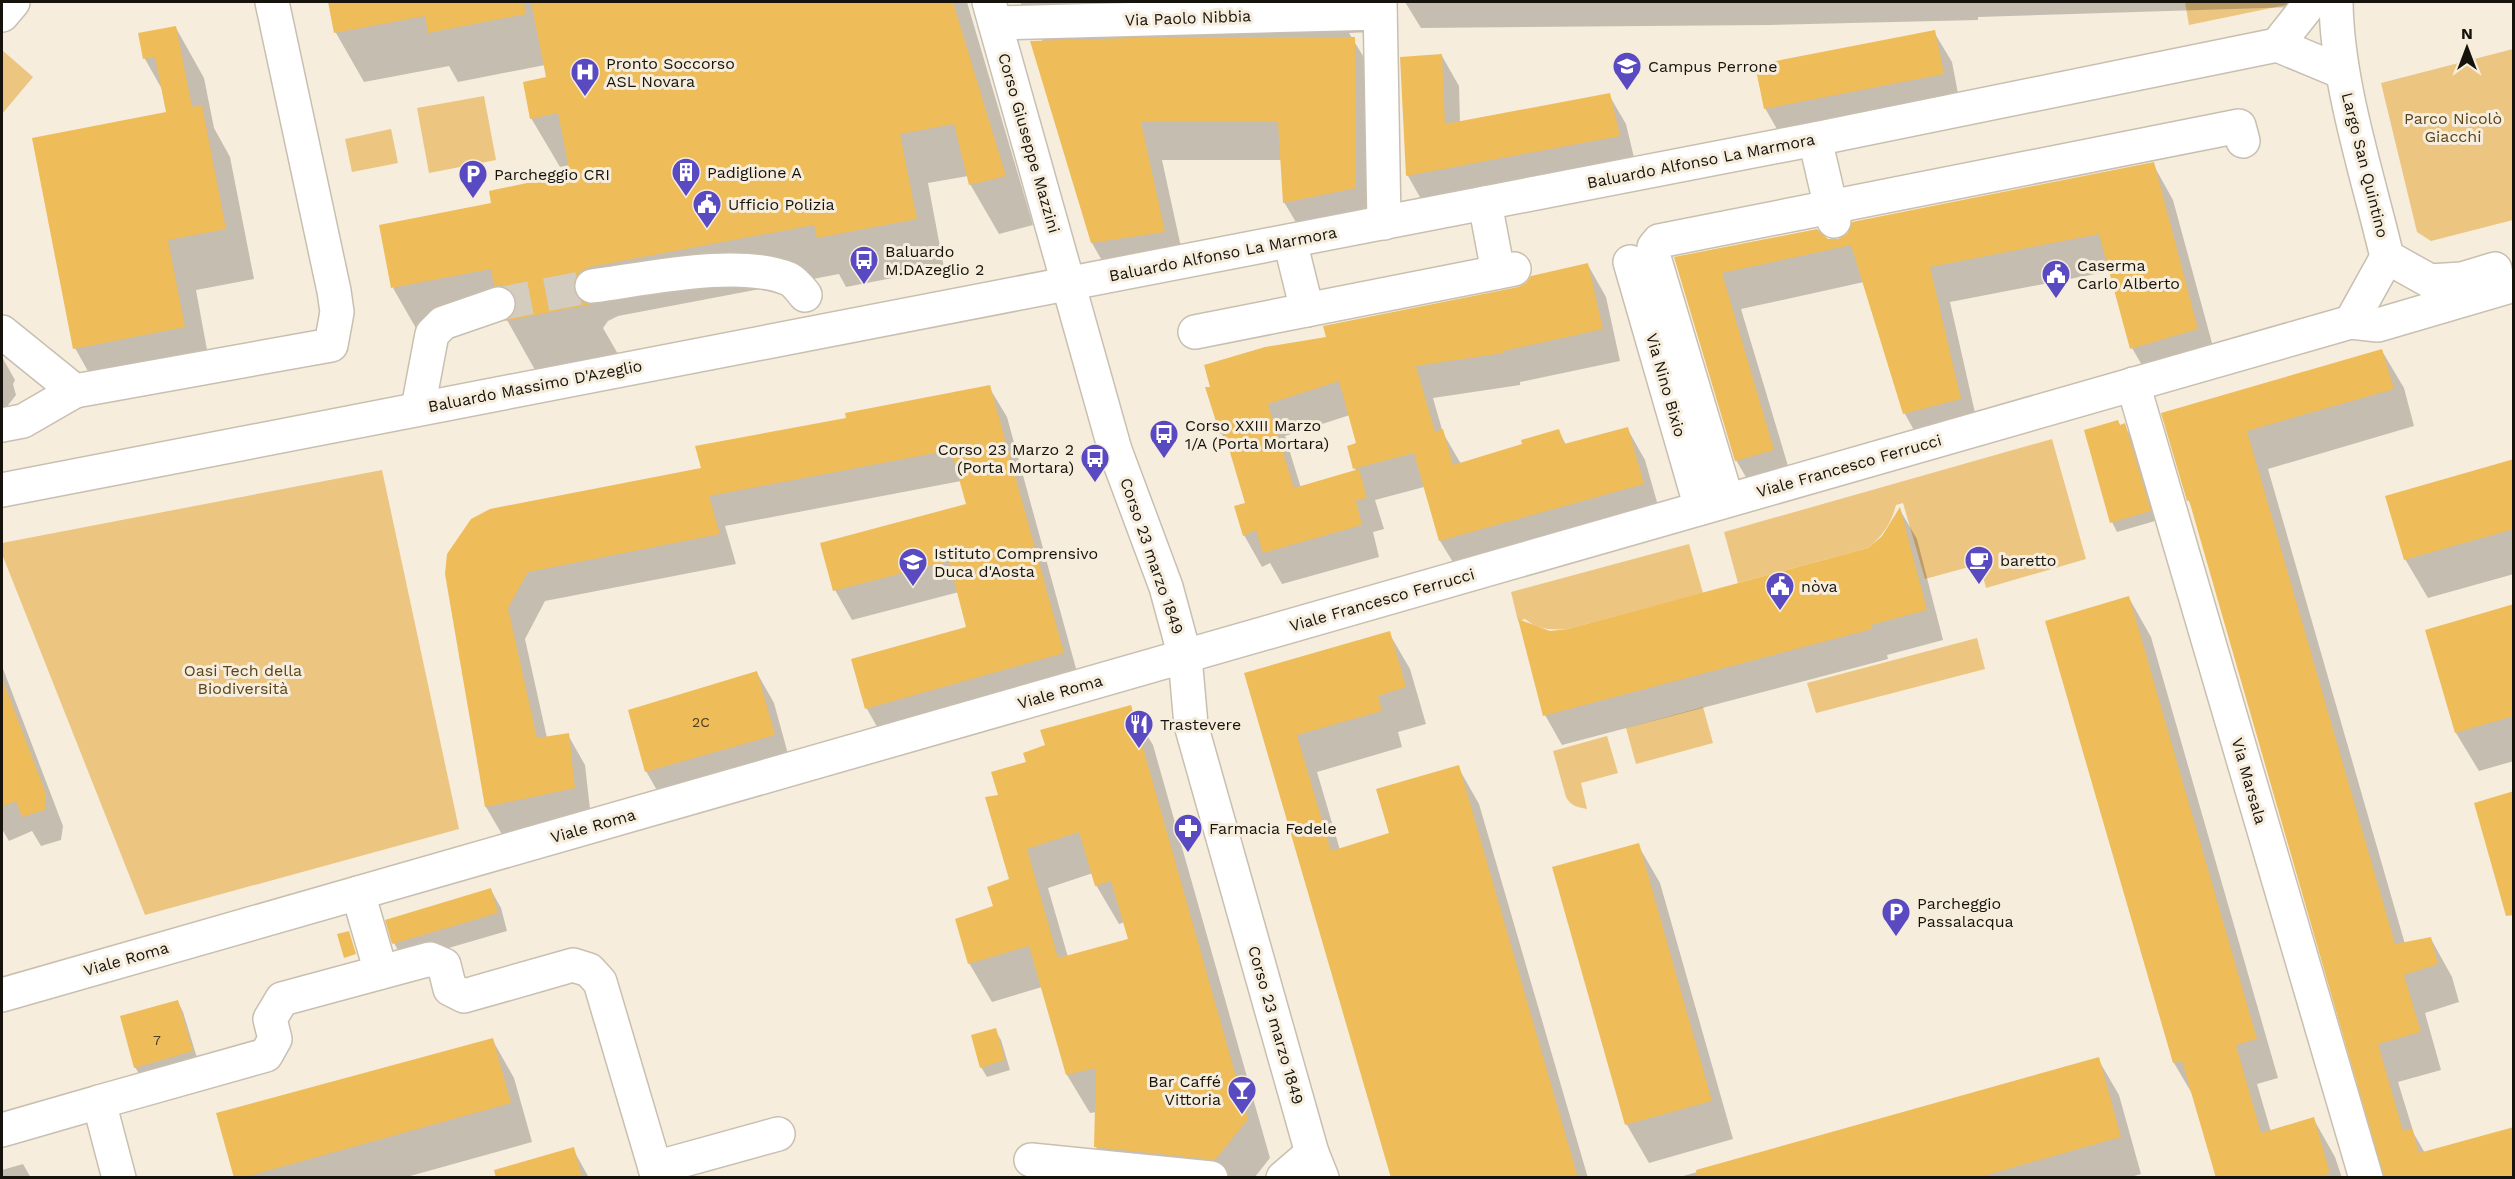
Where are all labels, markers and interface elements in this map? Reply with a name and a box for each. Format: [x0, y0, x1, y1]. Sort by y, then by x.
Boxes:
street label: Via Paolo Nibbia [1124, 6, 1252, 30]
north arrow [2437, 18, 2497, 78]
text: N [2461, 24, 2473, 43]
school or university icon: Campus Perrone [1611, 50, 1643, 92]
street label: Corso Giuseppe Mazzini [994, 51, 1064, 235]
place label: Pronto Soccorso ASL Novara [606, 54, 735, 91]
hospital icon: Pronto Soccorso ASL Novara [569, 56, 601, 98]
place label: Campus Perrone [1648, 57, 1777, 76]
street label: Largo San Quintino [2338, 90, 2392, 240]
park label: Parco Nicolò Giacchi [2404, 109, 2502, 146]
street label: Baluardo Alfonso La Marmora [1585, 130, 1817, 192]
building icon: Padiglione A [670, 156, 702, 198]
parking icon: Parcheggio CRI [457, 158, 489, 200]
place label: Padiglione A [707, 163, 802, 182]
place label: Parcheggio CRI [494, 165, 610, 184]
public building icon: Ufficio Polizia [691, 188, 723, 230]
place label: Ufficio Polizia [728, 195, 835, 214]
street label: Baluardo Alfonso La Marmora [1107, 223, 1339, 285]
place label: Baluardo M.DAzeglio 2 [885, 242, 984, 279]
bus stop icon: Baluardo M.DAzeglio 2 [848, 244, 880, 286]
place label: Caserma Carlo Alberto [2077, 256, 2180, 293]
public building icon: Caserma Carlo Alberto [2040, 258, 2072, 300]
street label: Via Nino Bixio [1642, 331, 1690, 439]
street label: Baluardo Massimo D'Azeglio [426, 356, 644, 416]
place label: Corso XXIII Marzo 1/A (Porta Mortara) [1185, 416, 1329, 453]
bus stop icon: Corso XXIII Marzo 1/A (Porta Mortara) [1148, 418, 1180, 460]
street label: Viale Francesco Ferrucci [1754, 430, 1944, 502]
place label: Corso 23 Marzo 2 (Porta Mortara) [938, 440, 1074, 477]
bus stop icon: Corso 23 Marzo 2 (Porta Mortara) [1079, 442, 1111, 484]
street label: Corso 23 marzo 1849 [1116, 475, 1188, 637]
place label: Istituto Comprensivo Duca d'Aosta [934, 544, 1098, 581]
cafe icon: baretto [1963, 544, 1995, 586]
school or university icon: Istituto Comprensivo Duca d'Aosta [897, 546, 929, 588]
place label: baretto [2000, 551, 2056, 570]
street label: Viale Francesco Ferrucci [1287, 564, 1477, 636]
public building icon: nòva [1764, 570, 1796, 612]
place label: nòva [1801, 577, 1838, 596]
park label: Oasi Tech della Biodiversità [184, 661, 302, 698]
street label: Viale Roma [1015, 671, 1105, 713]
restaurant icon: Trastevere [1123, 708, 1155, 750]
house number: 2C [692, 714, 710, 730]
place label: Trastevere [1160, 715, 1241, 734]
street label: Via Marsala [2228, 736, 2270, 826]
street label: Viale Roma [548, 805, 638, 847]
pharmacy icon: Farmacia Fedele [1172, 812, 1204, 854]
place label: Farmacia Fedele [1209, 819, 1337, 838]
place label: Parcheggio Passalacqua [1917, 894, 2014, 931]
parking icon: Parcheggio Passalacqua [1880, 896, 1912, 938]
street label: Viale Roma [81, 938, 171, 980]
street label: Corso 23 marzo 1849 [1244, 944, 1308, 1106]
house number: 7 [153, 1032, 161, 1048]
place label: Bar Caffé Vittoria [1148, 1072, 1221, 1109]
bar icon: Bar Caffé Vittoria [1226, 1074, 1258, 1116]

